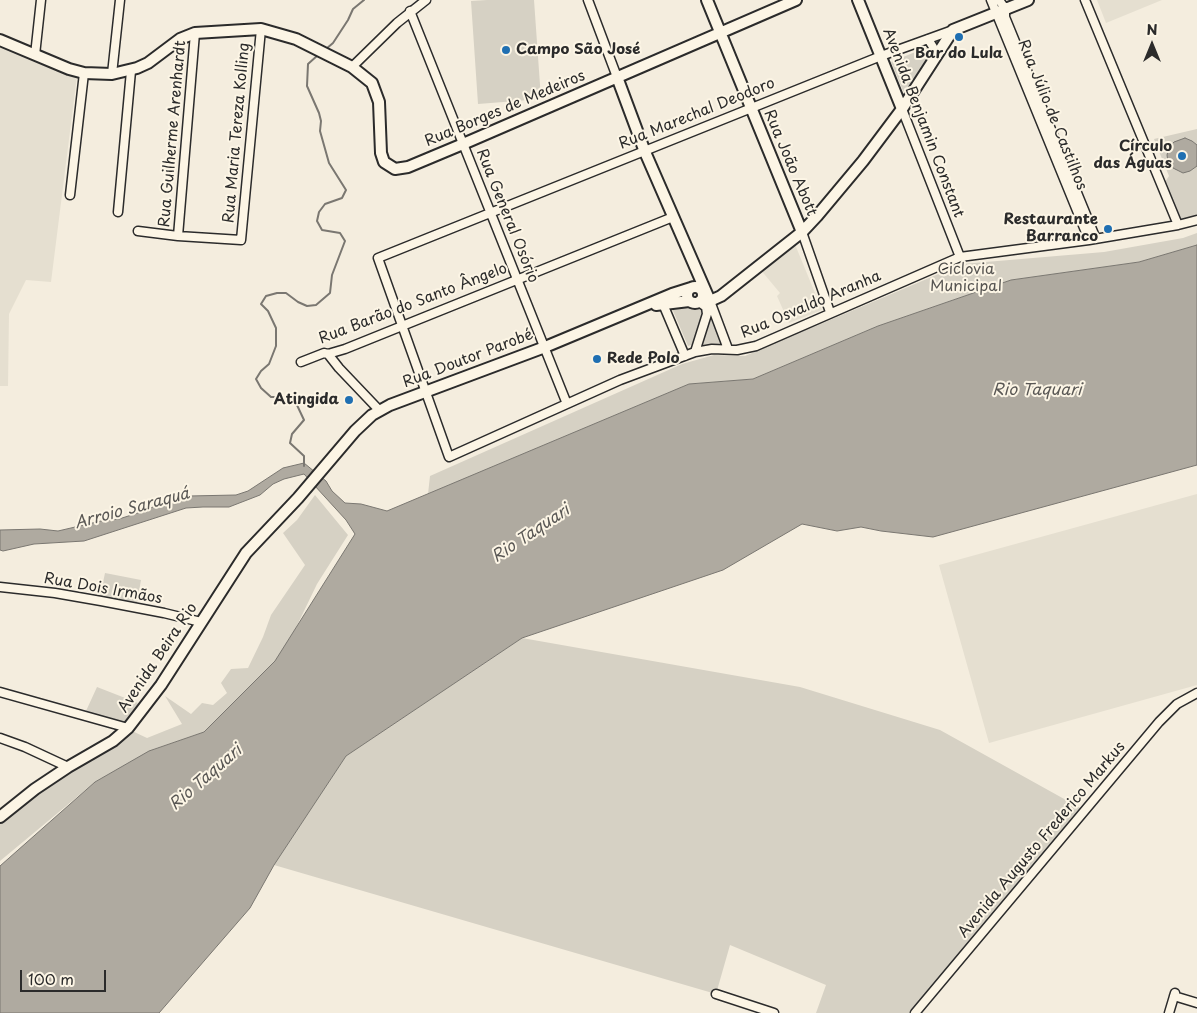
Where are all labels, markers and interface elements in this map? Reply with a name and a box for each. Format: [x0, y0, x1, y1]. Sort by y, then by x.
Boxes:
text: N [1146, 19, 1158, 40]
north arrow [1127, 20, 1177, 70]
street label: Avenida Benjamin Constant [879, 26, 967, 220]
marker: Bar do Lula [953, 31, 965, 43]
street label: Rua Júlio de Castilhos [1014, 37, 1090, 193]
street label: Rua Guilherme Arenhardt [156, 40, 190, 228]
place label: Campo São José [516, 41, 640, 59]
street label: Rua Maria Tereza Kolling [220, 42, 254, 224]
marker: Campo São José [500, 44, 512, 56]
place label: Bar do Lula [915, 45, 1003, 63]
street label: Rua Borges de Medeiros [422, 67, 588, 151]
street label: Rua Marechal Deodoro [616, 74, 778, 154]
street label: Rua João Abott [760, 107, 820, 219]
place label: Círculo das Águas [1094, 138, 1172, 173]
street label: Rua General Osório [472, 146, 542, 286]
marker: Círculo das Águas [1176, 150, 1188, 162]
place label: Restaurante Barranco [1004, 211, 1098, 246]
marker: Restaurante Barranco [1102, 223, 1114, 235]
street label: Rua Barão do Santo Ângelo [316, 260, 510, 348]
park label: Ciclovia Municipal [930, 261, 1002, 296]
street label: Rua Osvaldo Aranha [738, 267, 884, 343]
street label: Rua Doutor Parobé [400, 326, 536, 392]
place label: Rede Polo [607, 350, 679, 368]
marker: Rede Polo [591, 353, 603, 365]
water label: Rio Taquari [992, 381, 1082, 401]
place label: Atingida [274, 391, 339, 409]
marker: Atingida [343, 394, 355, 406]
water label: Arroio Saraquá [73, 484, 191, 534]
water label: Rio Taquari [489, 501, 573, 567]
street label: Rua Dois Irmãos [43, 570, 163, 608]
street label: Avenida Beira Rio [115, 600, 201, 716]
street label: Avenida Augusto Frederico Markus [955, 738, 1129, 942]
water label: Rio Taquari [166, 741, 246, 815]
scale bar [22, 960, 109, 992]
text: 100 m [28, 967, 74, 990]

